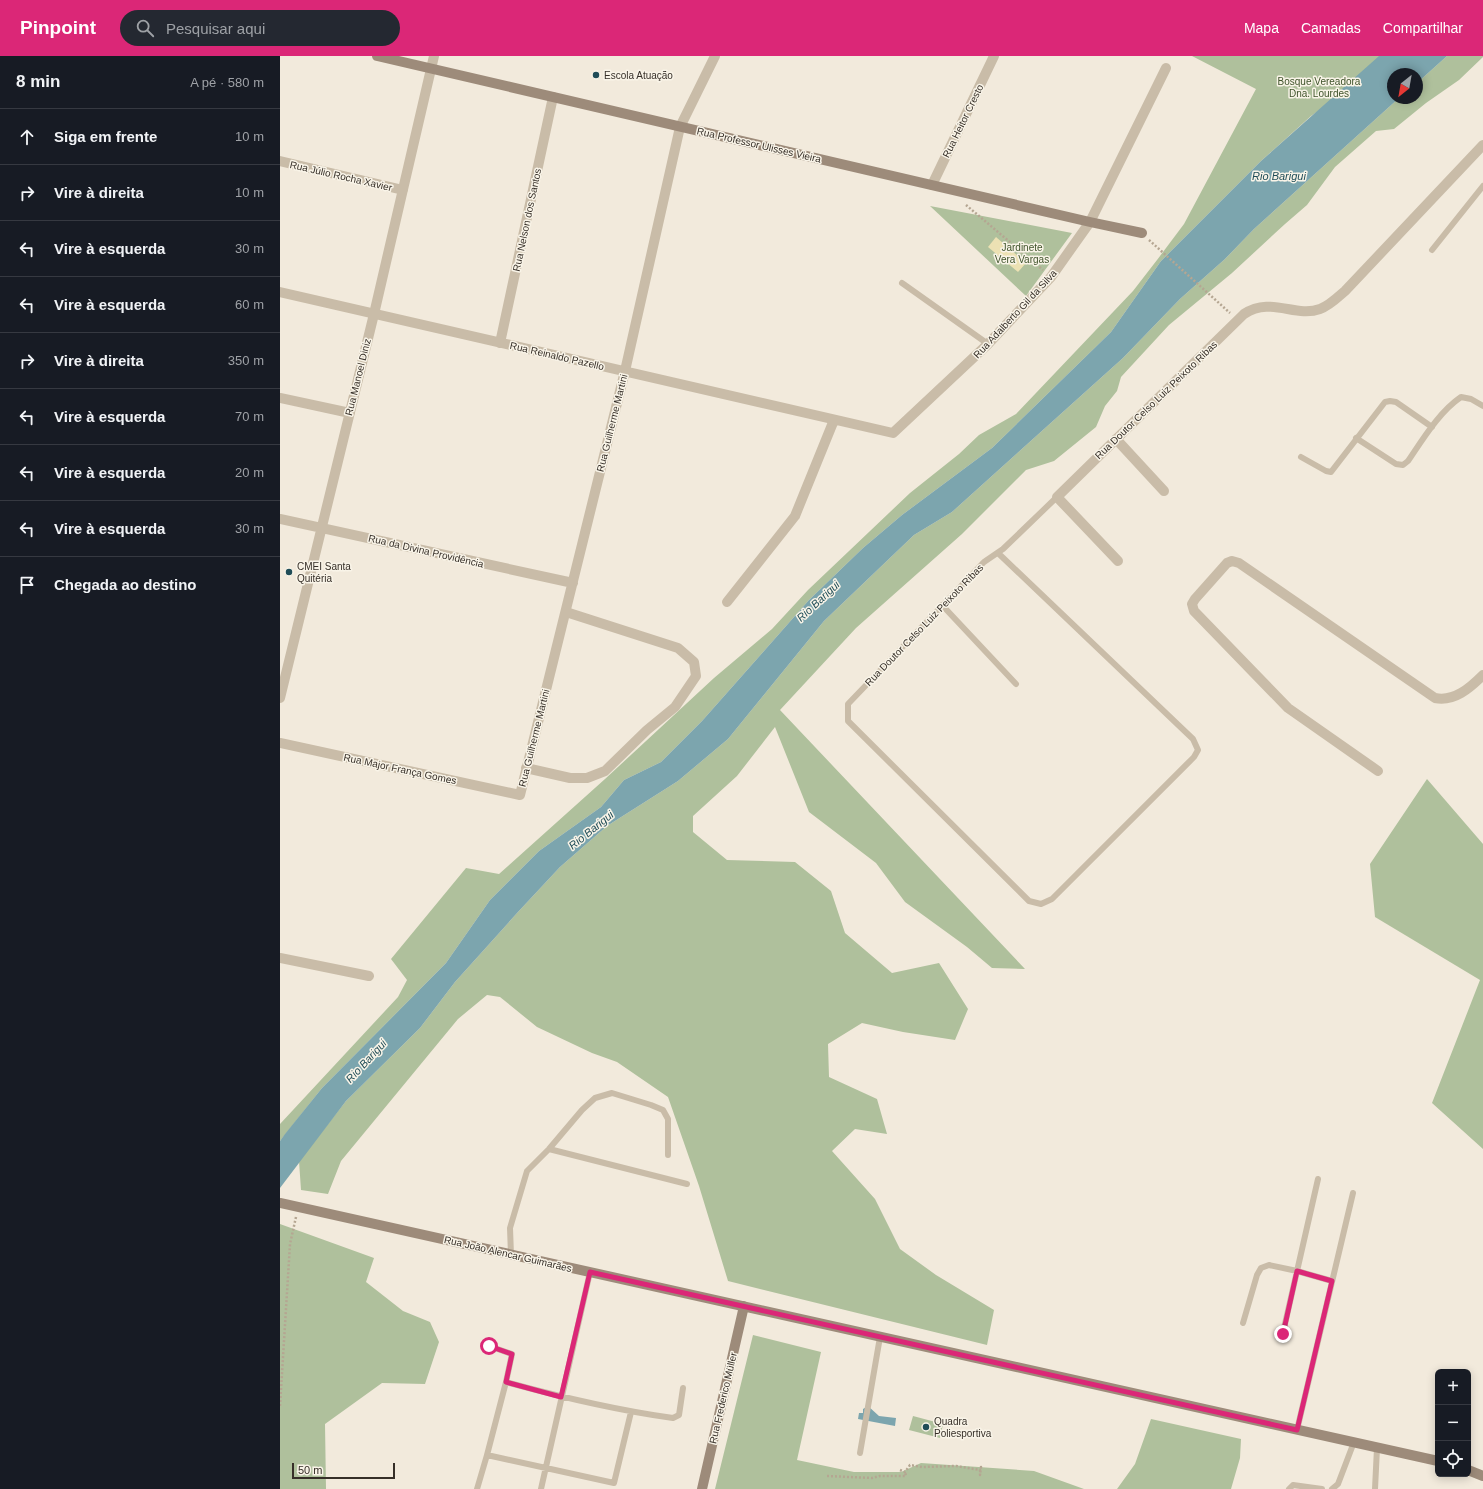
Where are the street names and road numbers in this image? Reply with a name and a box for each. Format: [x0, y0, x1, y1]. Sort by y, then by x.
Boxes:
street label: Rua Heitor Cresto [941, 82, 986, 159]
street label: Rua Professor Ulisses Vieira [696, 125, 823, 165]
street label: Rua Júlio Rocha Xavier [289, 159, 394, 193]
street label: Rua Nelson dos Santos [511, 167, 543, 273]
street label: Rua Adalberto Gil da Silva [971, 267, 1059, 360]
street label: Rua Manoel Diniz [343, 337, 373, 417]
street label: Rua Doutor Celso Luiz Peixoto Ribas [1093, 339, 1219, 461]
street label: Rua Reinaldo Pazello [509, 340, 606, 372]
street label: Rua Guilherme Martini [595, 373, 629, 473]
street label: Rua da Divina Providência [367, 532, 485, 570]
street label: Rua Doutor Celso Luiz Peixoto Ribas [863, 562, 985, 688]
street label: Rua Guilherme Martini [517, 688, 551, 788]
street label: Rua Major França Gomes [343, 752, 457, 786]
street label: Rua João Alencar Guimarães [443, 1234, 573, 1274]
street label: Rua Frederico Müller [707, 1351, 739, 1445]

